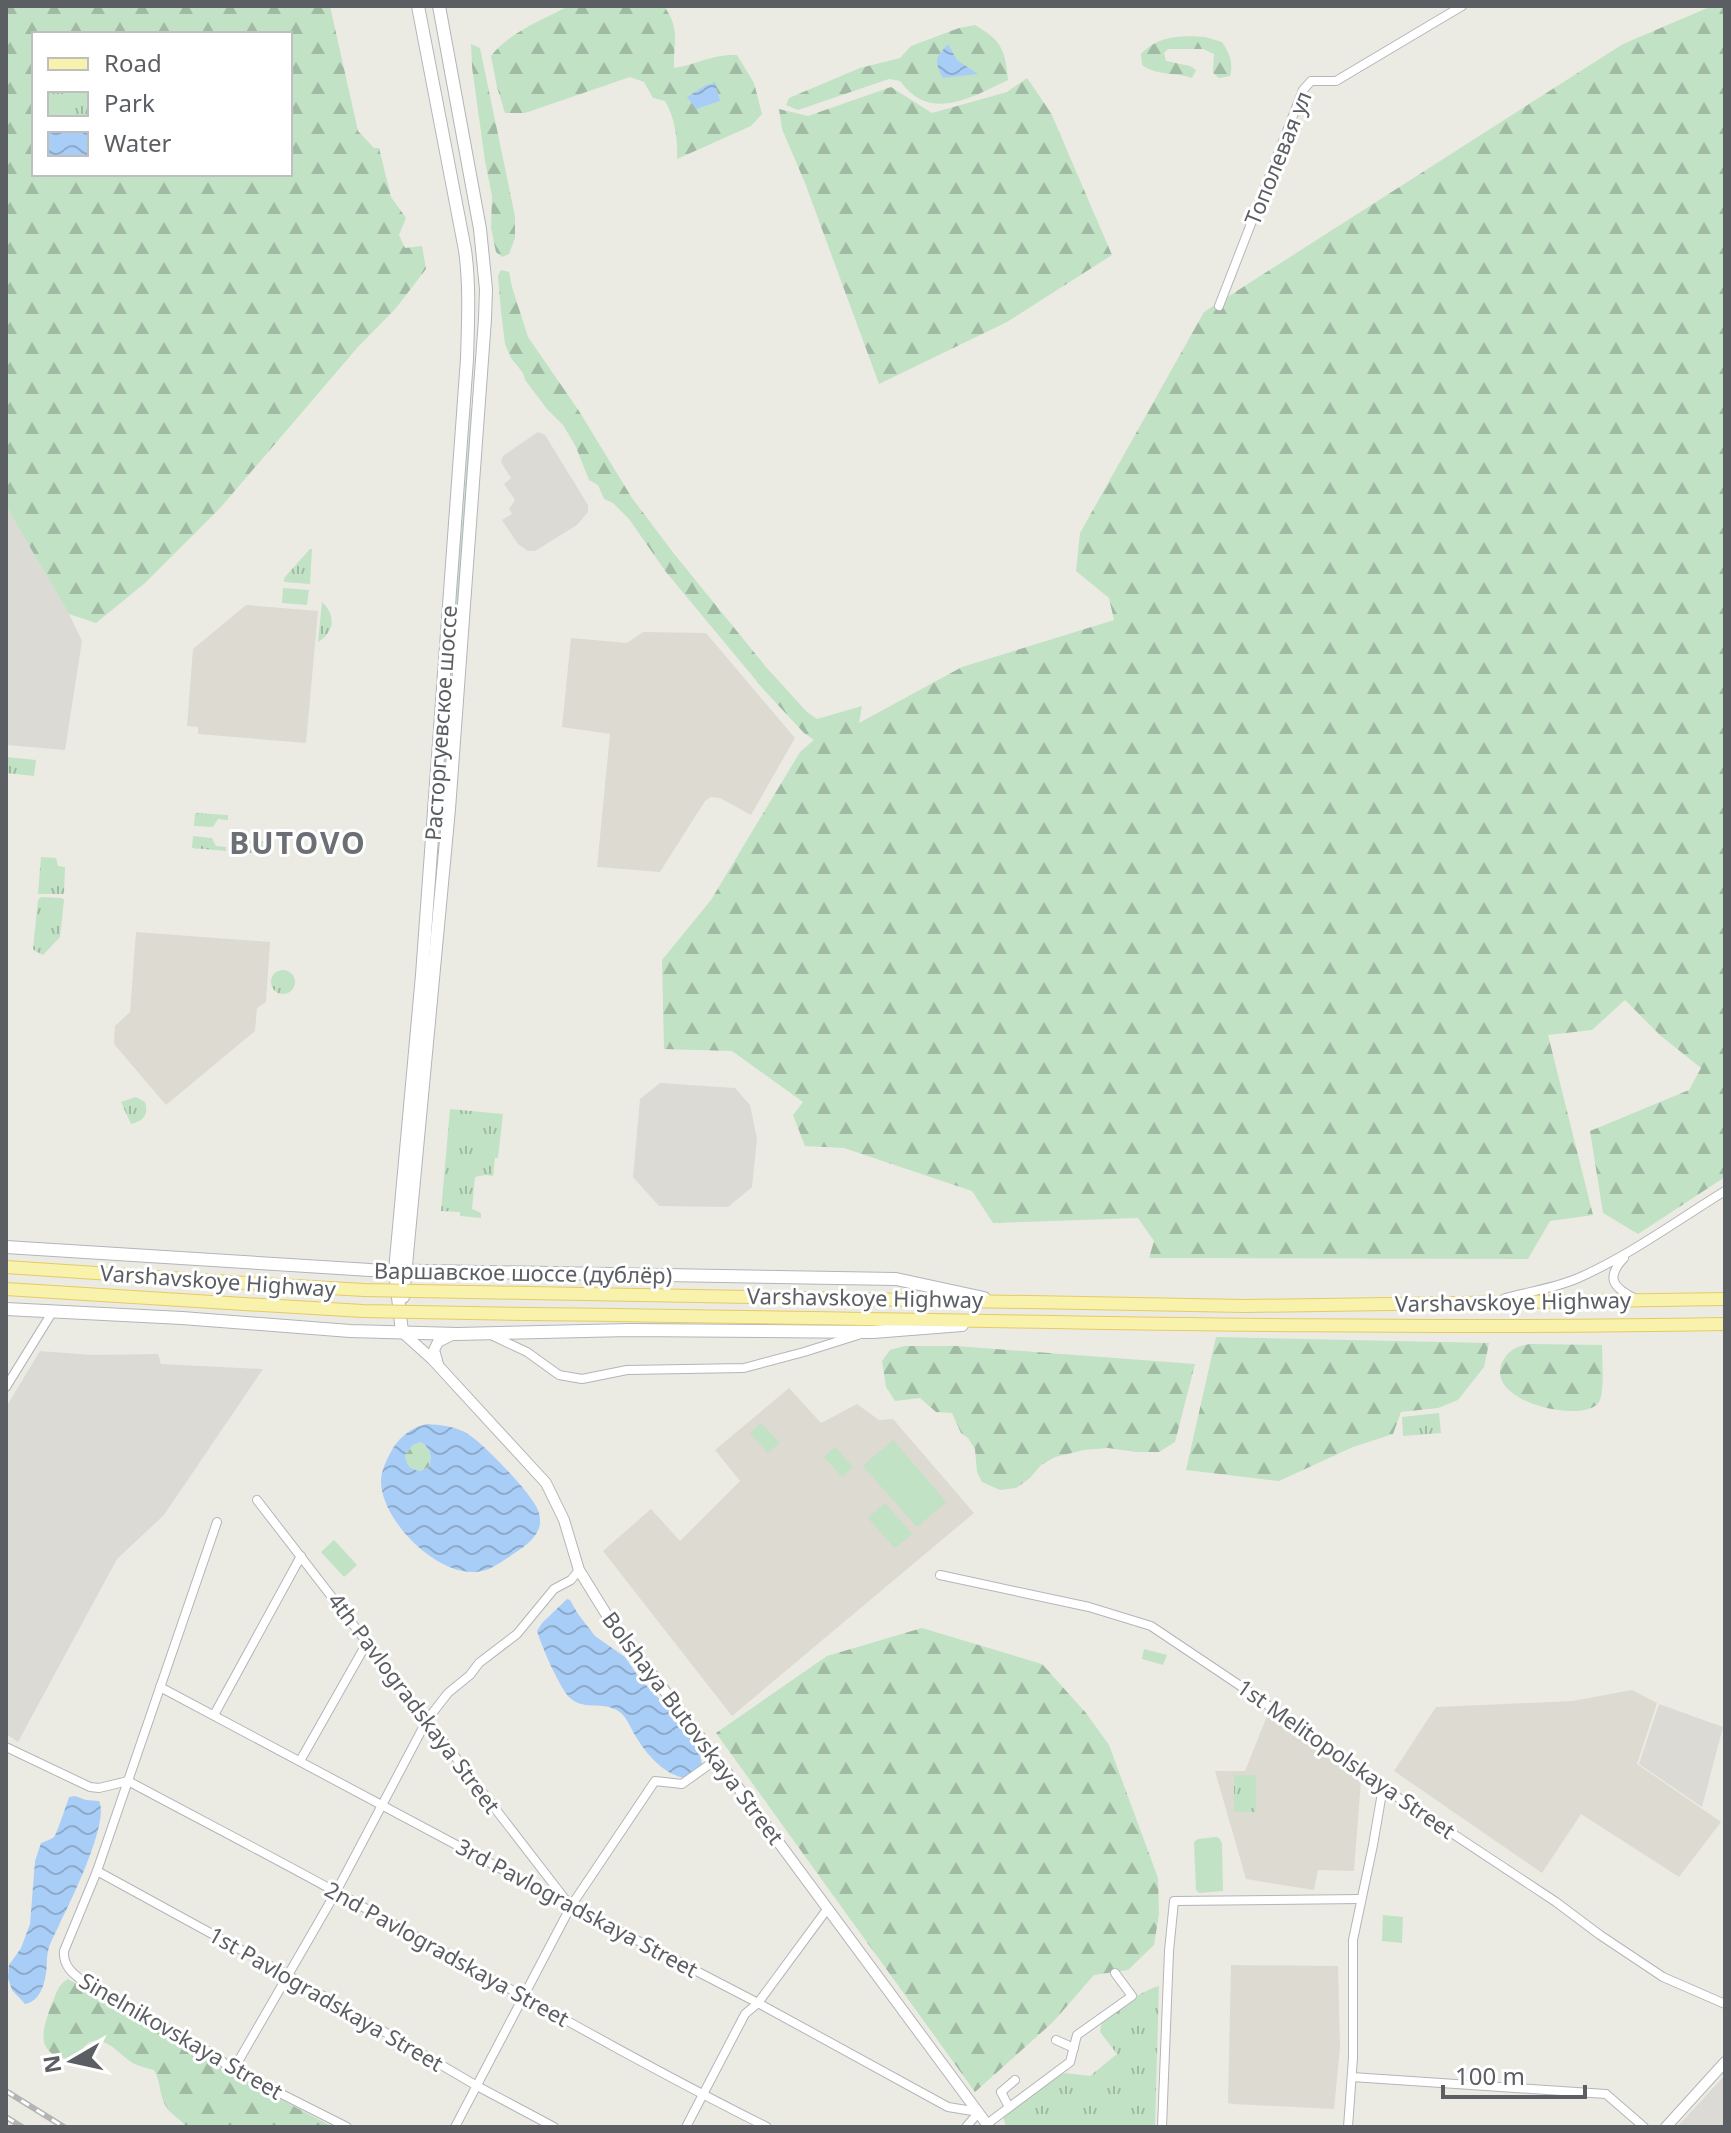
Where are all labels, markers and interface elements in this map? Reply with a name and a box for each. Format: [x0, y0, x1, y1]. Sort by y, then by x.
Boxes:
legend [32, 32, 292, 176]
text: Road [104, 46, 162, 79]
text: Park [104, 86, 155, 119]
street label: Тополевая ул [1237, 86, 1318, 229]
text: Water [104, 126, 172, 159]
street label: Расторгуевское шоссе [417, 604, 463, 842]
district label: BUTOVO [229, 822, 367, 863]
street label: Варшавское шоссе (дублёр) [374, 1254, 672, 1290]
street label: Varshavskoye Highway [99, 1257, 338, 1303]
street label: Varshavskoye Highway [747, 1280, 984, 1314]
street label: Varshavskoye Highway [1395, 1284, 1632, 1318]
street label: 4th Pavlogradskaya Street [322, 1586, 508, 1819]
street label: Bolshaya Butovskaya Street [596, 1605, 791, 1850]
street label: 1st Melitopolskaya Street [1232, 1671, 1462, 1845]
street label: 3rd Pavlogradskaya Street [451, 1831, 704, 1984]
street label: 2nd Pavlogradskaya Street [320, 1873, 575, 2033]
street label: 1st Pavlogradskaya Street [204, 1919, 449, 2078]
street label: Sinelnikovskaya Street [74, 1965, 289, 2106]
north arrow [32, 2021, 112, 2101]
scale bar [1443, 2049, 1585, 2099]
text: N [35, 2053, 67, 2075]
text: 100 m [1455, 2059, 1525, 2092]

